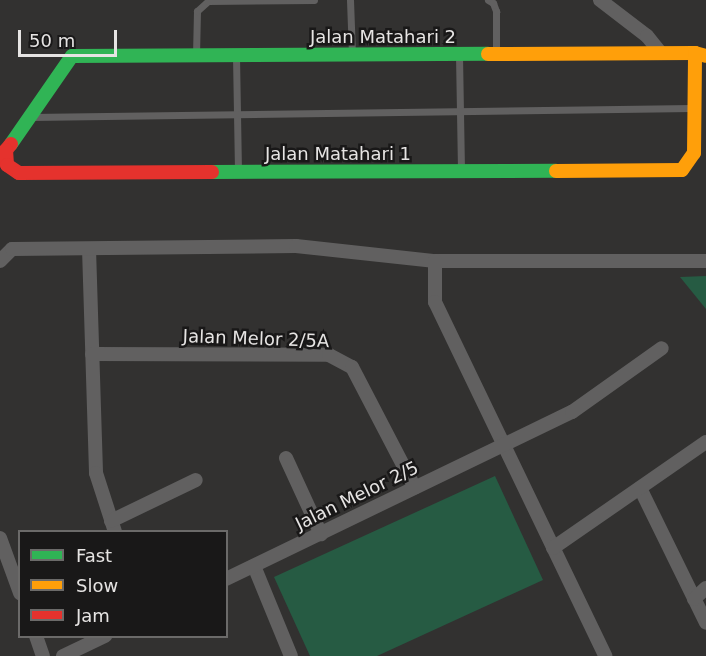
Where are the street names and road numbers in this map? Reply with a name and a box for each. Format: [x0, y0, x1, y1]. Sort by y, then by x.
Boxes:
street label: Jalan Matahari 2 [310, 26, 456, 48]
street label: Jalan Matahari 1 [265, 143, 411, 165]
street label: Jalan Melor 2/5A [182, 326, 330, 352]
street label: Jalan Melor 2/5 [292, 457, 422, 535]

